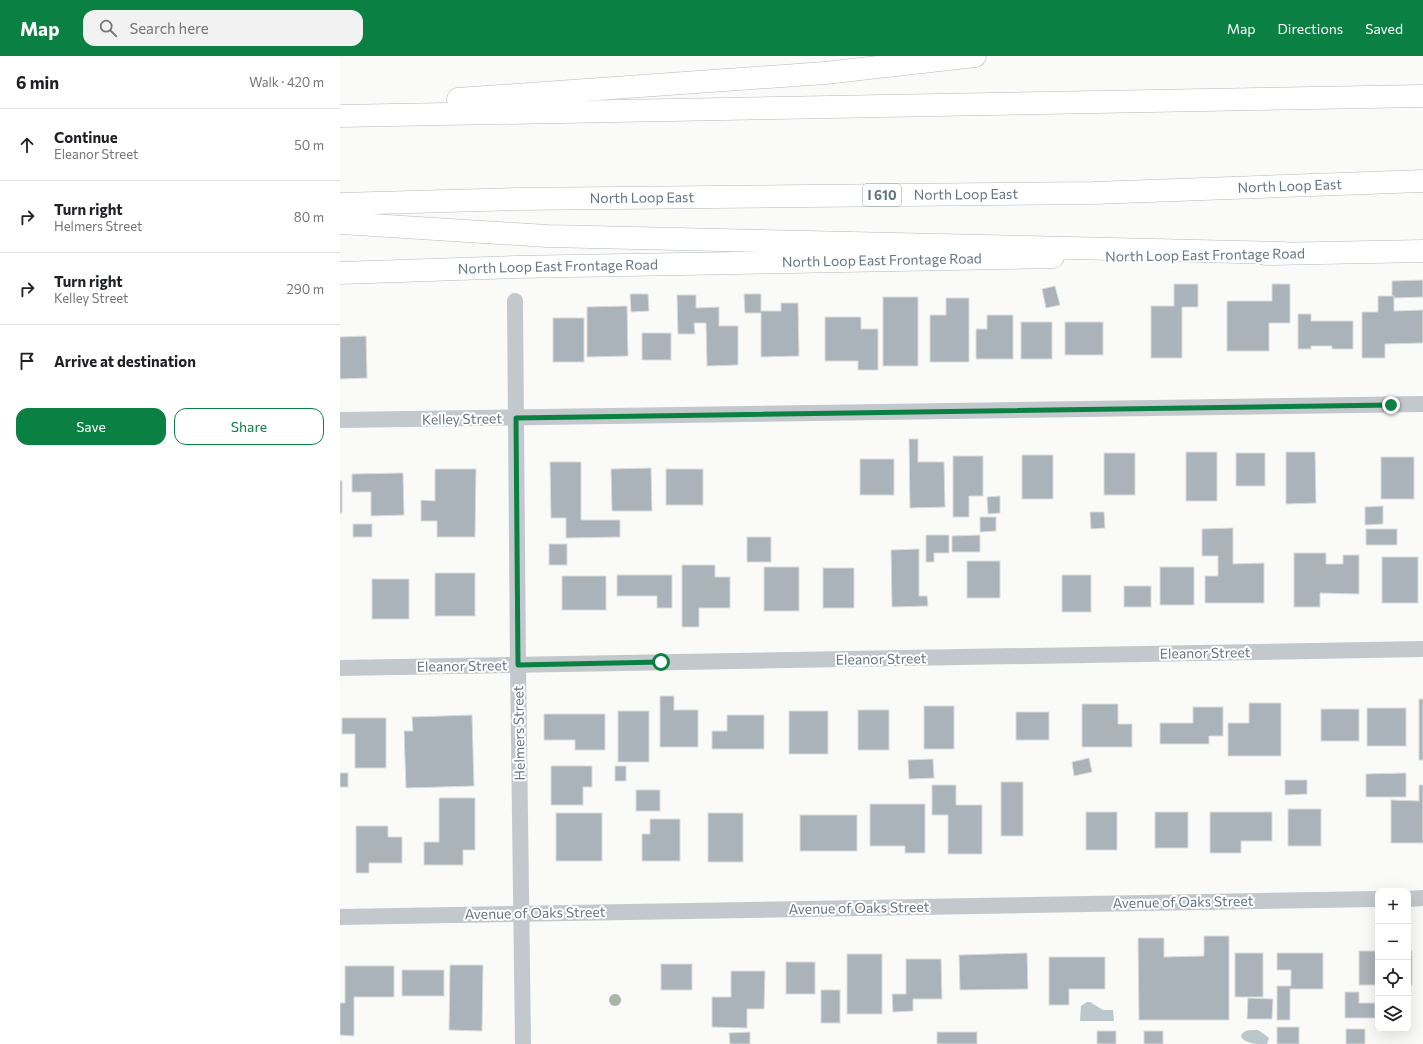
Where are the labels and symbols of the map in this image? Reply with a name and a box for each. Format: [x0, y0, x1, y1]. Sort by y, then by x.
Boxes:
street label: North Loop East [1237, 175, 1343, 196]
road number: I 610 [863, 184, 901, 206]
street label: North Loop East [914, 185, 1018, 203]
street label: North Loop East [590, 188, 694, 206]
street label: North Loop East Frontage Road [1105, 244, 1305, 265]
street label: North Loop East Frontage Road [782, 249, 982, 270]
street label: North Loop East Frontage Road [458, 255, 658, 277]
route end [1382, 396, 1400, 414]
street label: Kelley Street [422, 409, 502, 428]
street label: Eleanor Street [1159, 643, 1251, 662]
street label: Eleanor Street [835, 649, 927, 668]
route start [652, 653, 670, 671]
street label: Eleanor Street [416, 656, 508, 675]
street label: Helmers Street [509, 685, 528, 781]
street label: Avenue of Oaks Street [1112, 892, 1254, 911]
street label: Avenue of Oaks Street [788, 898, 930, 917]
street label: Avenue of Oaks Street [464, 903, 606, 922]

